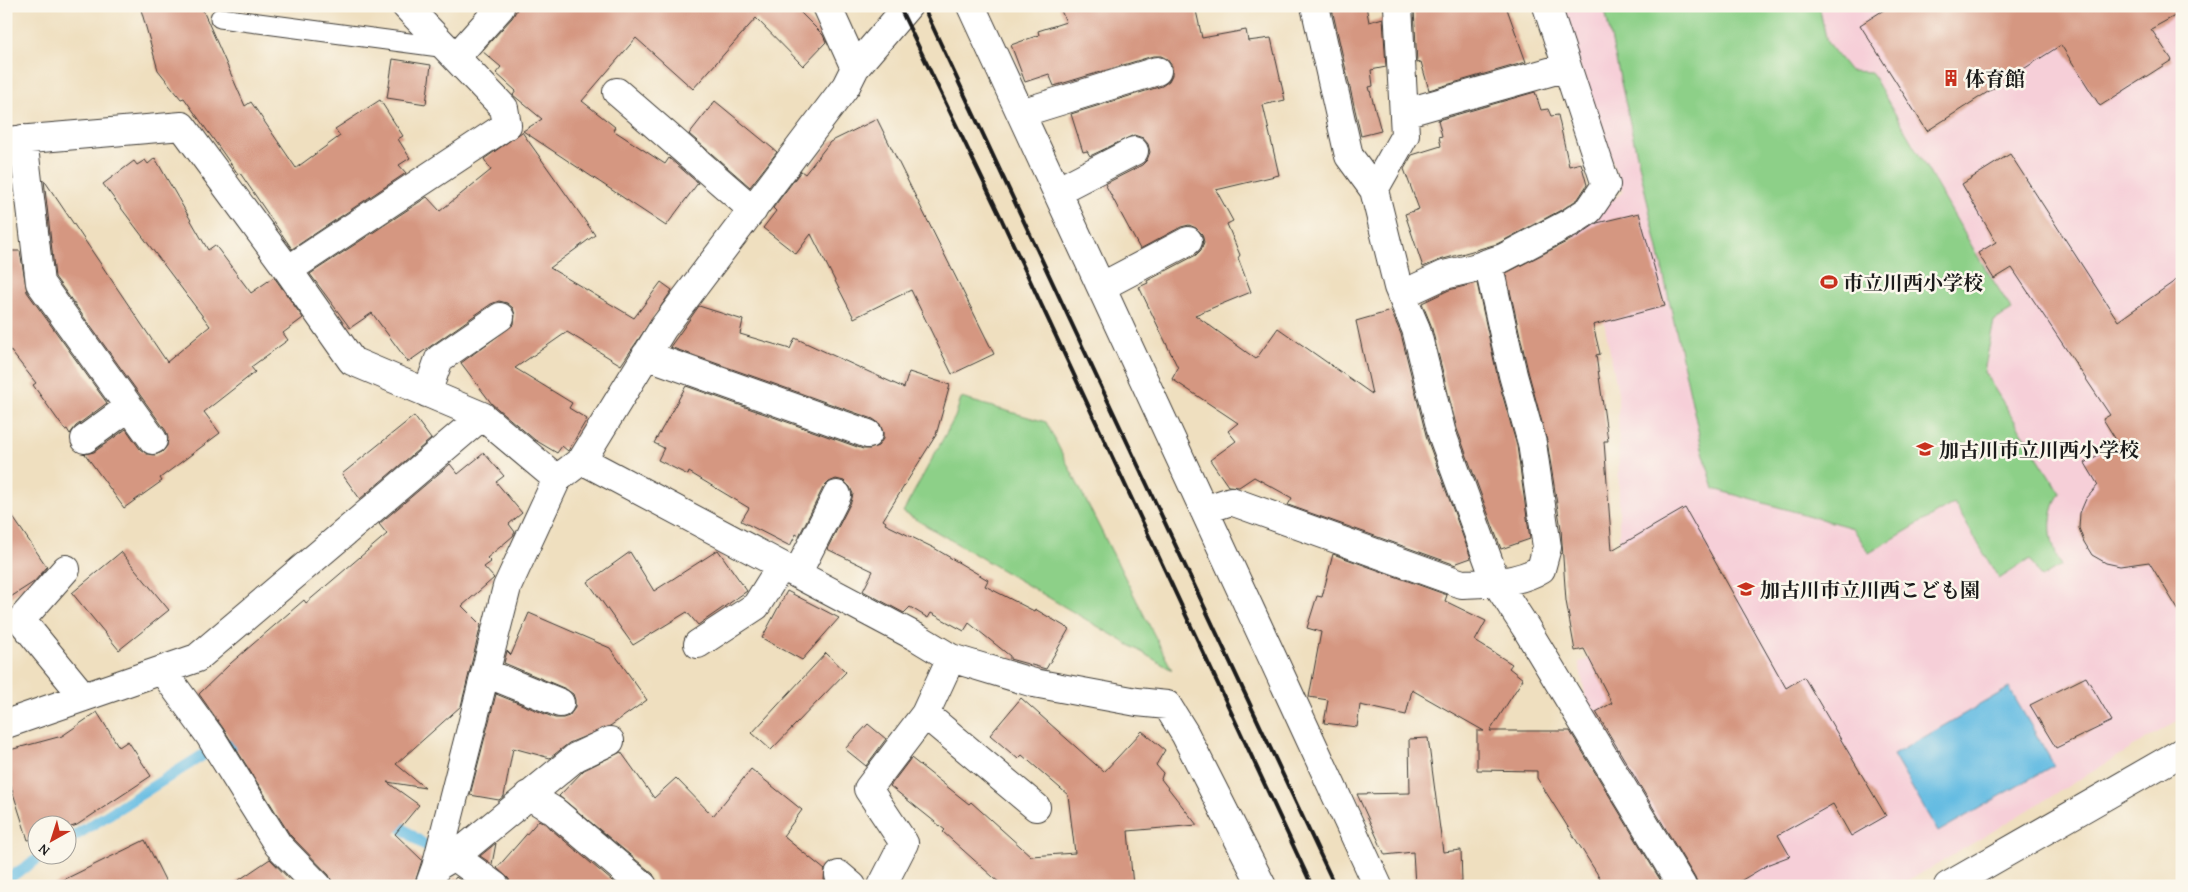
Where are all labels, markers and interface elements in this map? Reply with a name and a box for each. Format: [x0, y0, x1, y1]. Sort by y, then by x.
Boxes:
place label: 体育館 [1965, 64, 2025, 93]
building icon: 体育館 [1941, 68, 1961, 88]
place label: 市立川西小学校 [1843, 268, 1983, 297]
sports icon: 市立川西小学校 [1819, 272, 1839, 292]
place label: 加古川市立川西小学校 [1939, 435, 2139, 464]
school or university icon: 加古川市立川西小学校 [1915, 439, 1935, 459]
place label: 加古川市立川西こども園 [1760, 575, 1980, 604]
school or university icon: 加古川市立川西こども園 [1736, 579, 1756, 599]
north arrow [28, 814, 78, 864]
text: N [33, 839, 54, 861]

